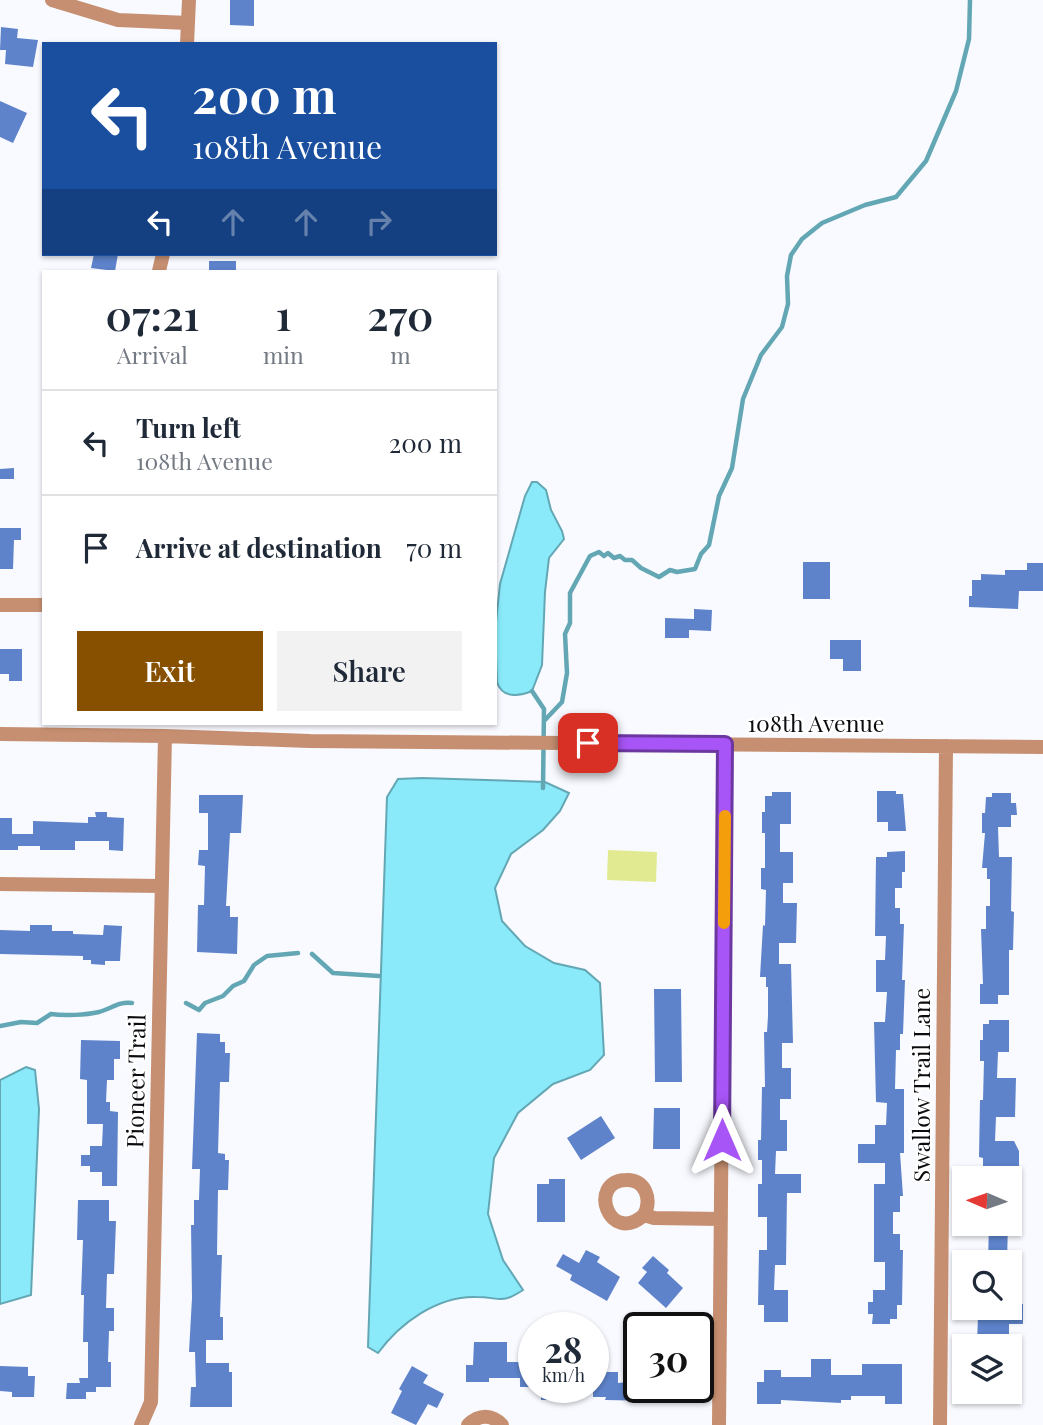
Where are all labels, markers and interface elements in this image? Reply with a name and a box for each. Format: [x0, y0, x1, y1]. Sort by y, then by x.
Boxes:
text: 200 m [192, 61, 337, 126]
icon: left [77, 70, 168, 161]
text: 108th Avenue [192, 124, 382, 167]
icon: left [141, 203, 179, 241]
icon: ahead [214, 203, 252, 241]
icon: ahead [287, 203, 325, 241]
icon: right [360, 203, 398, 241]
text: 07:21 [105, 286, 199, 342]
text: 1 [275, 286, 291, 342]
text: 270 [367, 286, 434, 342]
text: Arrival [117, 339, 188, 370]
text: min [263, 339, 304, 370]
text: m [390, 339, 411, 370]
text: Turn left [136, 410, 241, 445]
icon: left [77, 424, 115, 462]
text: 200 m [389, 425, 462, 460]
text: 108th Avenue [136, 445, 273, 476]
icon: arrive [77, 529, 115, 567]
text: Arrive at destination [136, 530, 382, 565]
text: 70 m [406, 530, 462, 565]
button: Exit [77, 631, 263, 711]
button: Share [277, 631, 462, 711]
street label: 108th Avenue [748, 707, 884, 738]
pin [558, 713, 618, 773]
icon: arrive [569, 724, 607, 762]
street label: Swallow Trail Lane [905, 988, 936, 1182]
street label: Pioneer Trail [118, 1013, 152, 1148]
position arrow [685, 1103, 759, 1177]
north arrow [952, 1166, 1022, 1236]
map controls [952, 1166, 1022, 1404]
button: search [952, 1250, 1022, 1320]
speed limit sign: 30 [623, 1312, 714, 1403]
text: 28 [545, 1325, 582, 1372]
button: layers [952, 1334, 1022, 1404]
text: km/h [542, 1363, 585, 1387]

